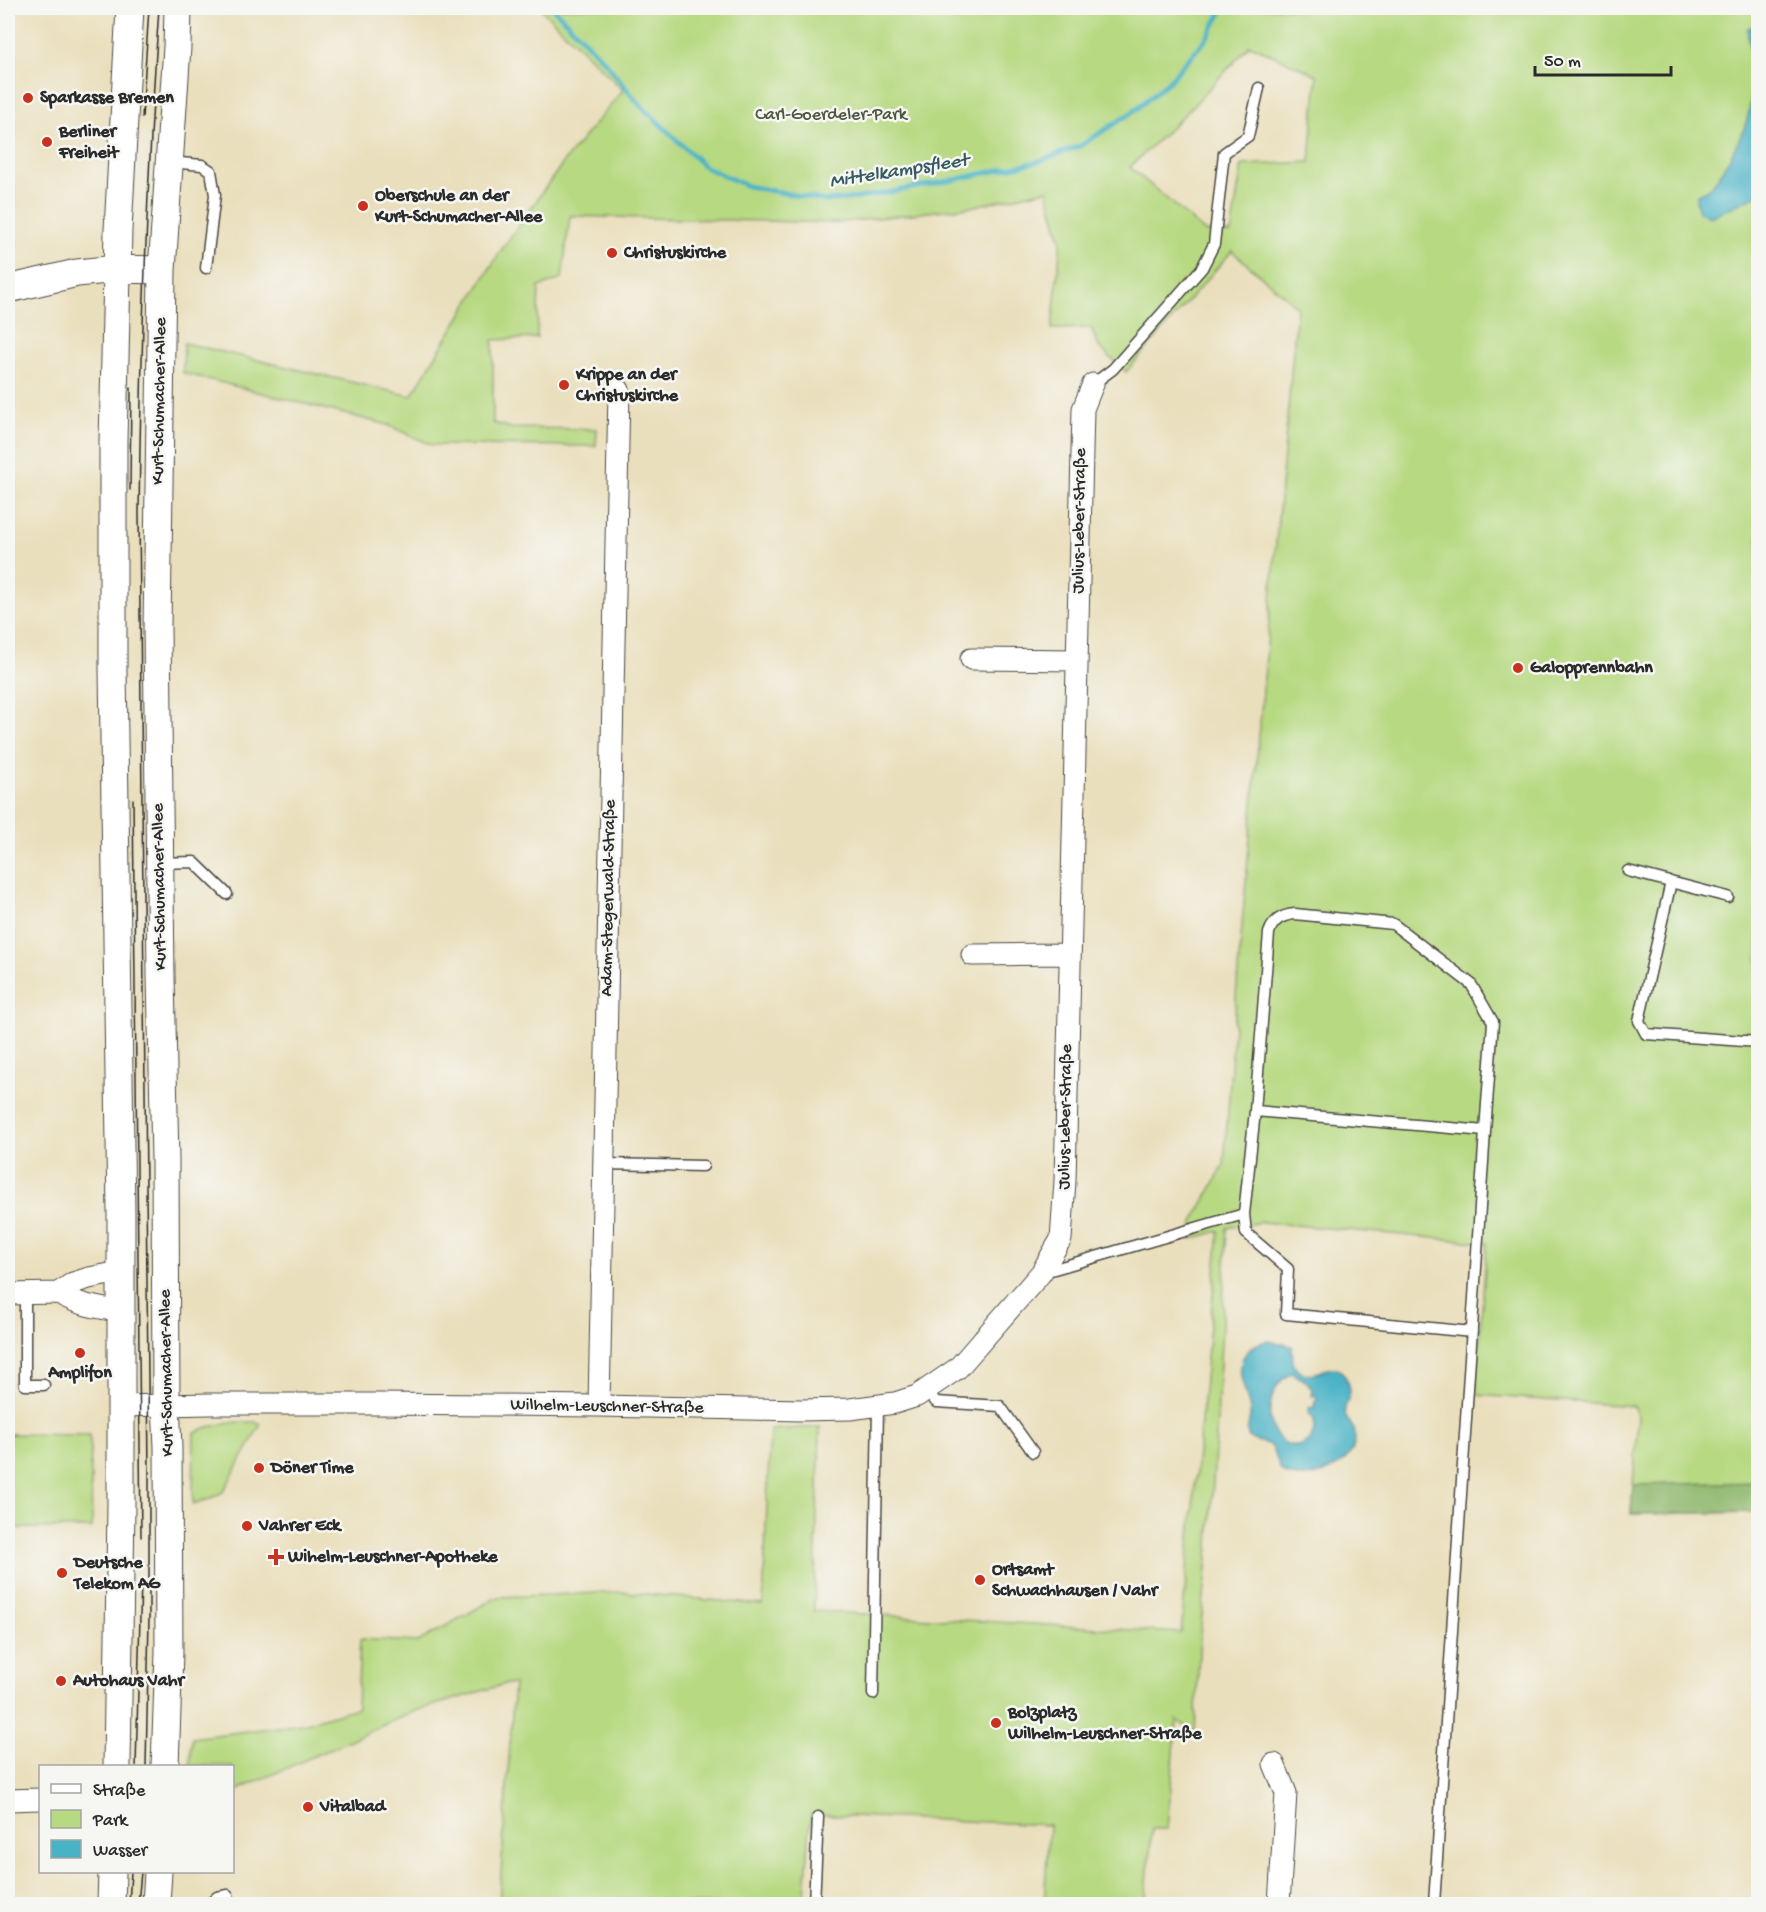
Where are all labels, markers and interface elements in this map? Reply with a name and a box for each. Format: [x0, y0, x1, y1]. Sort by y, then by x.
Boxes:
scale bar [1535, 39, 1672, 77]
text: 50 m [1544, 52, 1581, 73]
place label: Sparkasse Bremen [40, 88, 174, 109]
marker: Sparkasse Bremen [21, 91, 35, 105]
park label: Carl-Goerdeler-Park [755, 105, 909, 126]
place label: Berliner Freiheit [58, 122, 120, 164]
marker: Berliner Freiheit [40, 135, 54, 149]
water label: Mittelkampsfleet [828, 149, 974, 194]
place label: Oberschule an der Kurt-Schumacher-Allee [374, 186, 543, 228]
marker: Oberschule an der Kurt-Schumacher-Allee [356, 199, 370, 213]
place label: Christuskirche [623, 243, 727, 264]
marker: Christuskirche [605, 246, 619, 260]
street label: Kurt-Schumacher-Allee [148, 316, 172, 485]
place label: Krippe an der Christuskirche [575, 365, 679, 407]
marker: Krippe an der Christuskirche [557, 378, 571, 392]
street label: Julius-Leber-Straße [1068, 447, 1092, 594]
place label: Galopprennbahn [1530, 658, 1653, 679]
marker: Galopprennbahn [1511, 661, 1525, 675]
street label: Adam-Stegerwald-Straße [597, 799, 621, 997]
street label: Kurt-Schumacher-Allee [148, 802, 172, 971]
street label: Julius-Leber-Straße [1054, 1043, 1078, 1190]
street label: Kurt-Schumacher-Allee [155, 1288, 179, 1457]
marker: Amplifon [73, 1346, 87, 1360]
place label: Amplifon [47, 1363, 112, 1384]
street label: Wilhelm-Leuschner-Straße [510, 1395, 705, 1419]
place label: Döner Time [269, 1458, 354, 1479]
marker: Döner Time [252, 1461, 266, 1475]
place label: Vahrer Eck [258, 1516, 342, 1537]
marker: Vahrer Eck [240, 1519, 254, 1533]
place label: Wihelm-Leuschner-Apotheke [287, 1547, 498, 1568]
marker: Wihelm-Leuschner-Apotheke [269, 1550, 283, 1564]
place label: Deutsche Telekom AG [72, 1553, 161, 1595]
place label: Ortsamt Schwachhausen / Vahr [992, 1560, 1160, 1602]
marker: Deutsche Telekom AG [55, 1566, 69, 1580]
marker: Ortsamt Schwachhausen / Vahr [973, 1573, 987, 1587]
place label: Autohaus Vahr [72, 1671, 186, 1692]
marker: Autohaus Vahr [54, 1674, 68, 1688]
place label: Bolzplatz Wilhelm-Leuschner-Straße [1007, 1703, 1202, 1745]
marker: Bolzplatz Wilhelm-Leuschner-Straße [989, 1716, 1003, 1730]
legend [39, 1765, 234, 1873]
text: Straße [93, 1781, 146, 1802]
place label: Vitalbad [319, 1797, 388, 1818]
marker: Vitalbad [301, 1800, 315, 1814]
text: Park [92, 1811, 129, 1832]
text: Wasser [93, 1841, 149, 1862]

